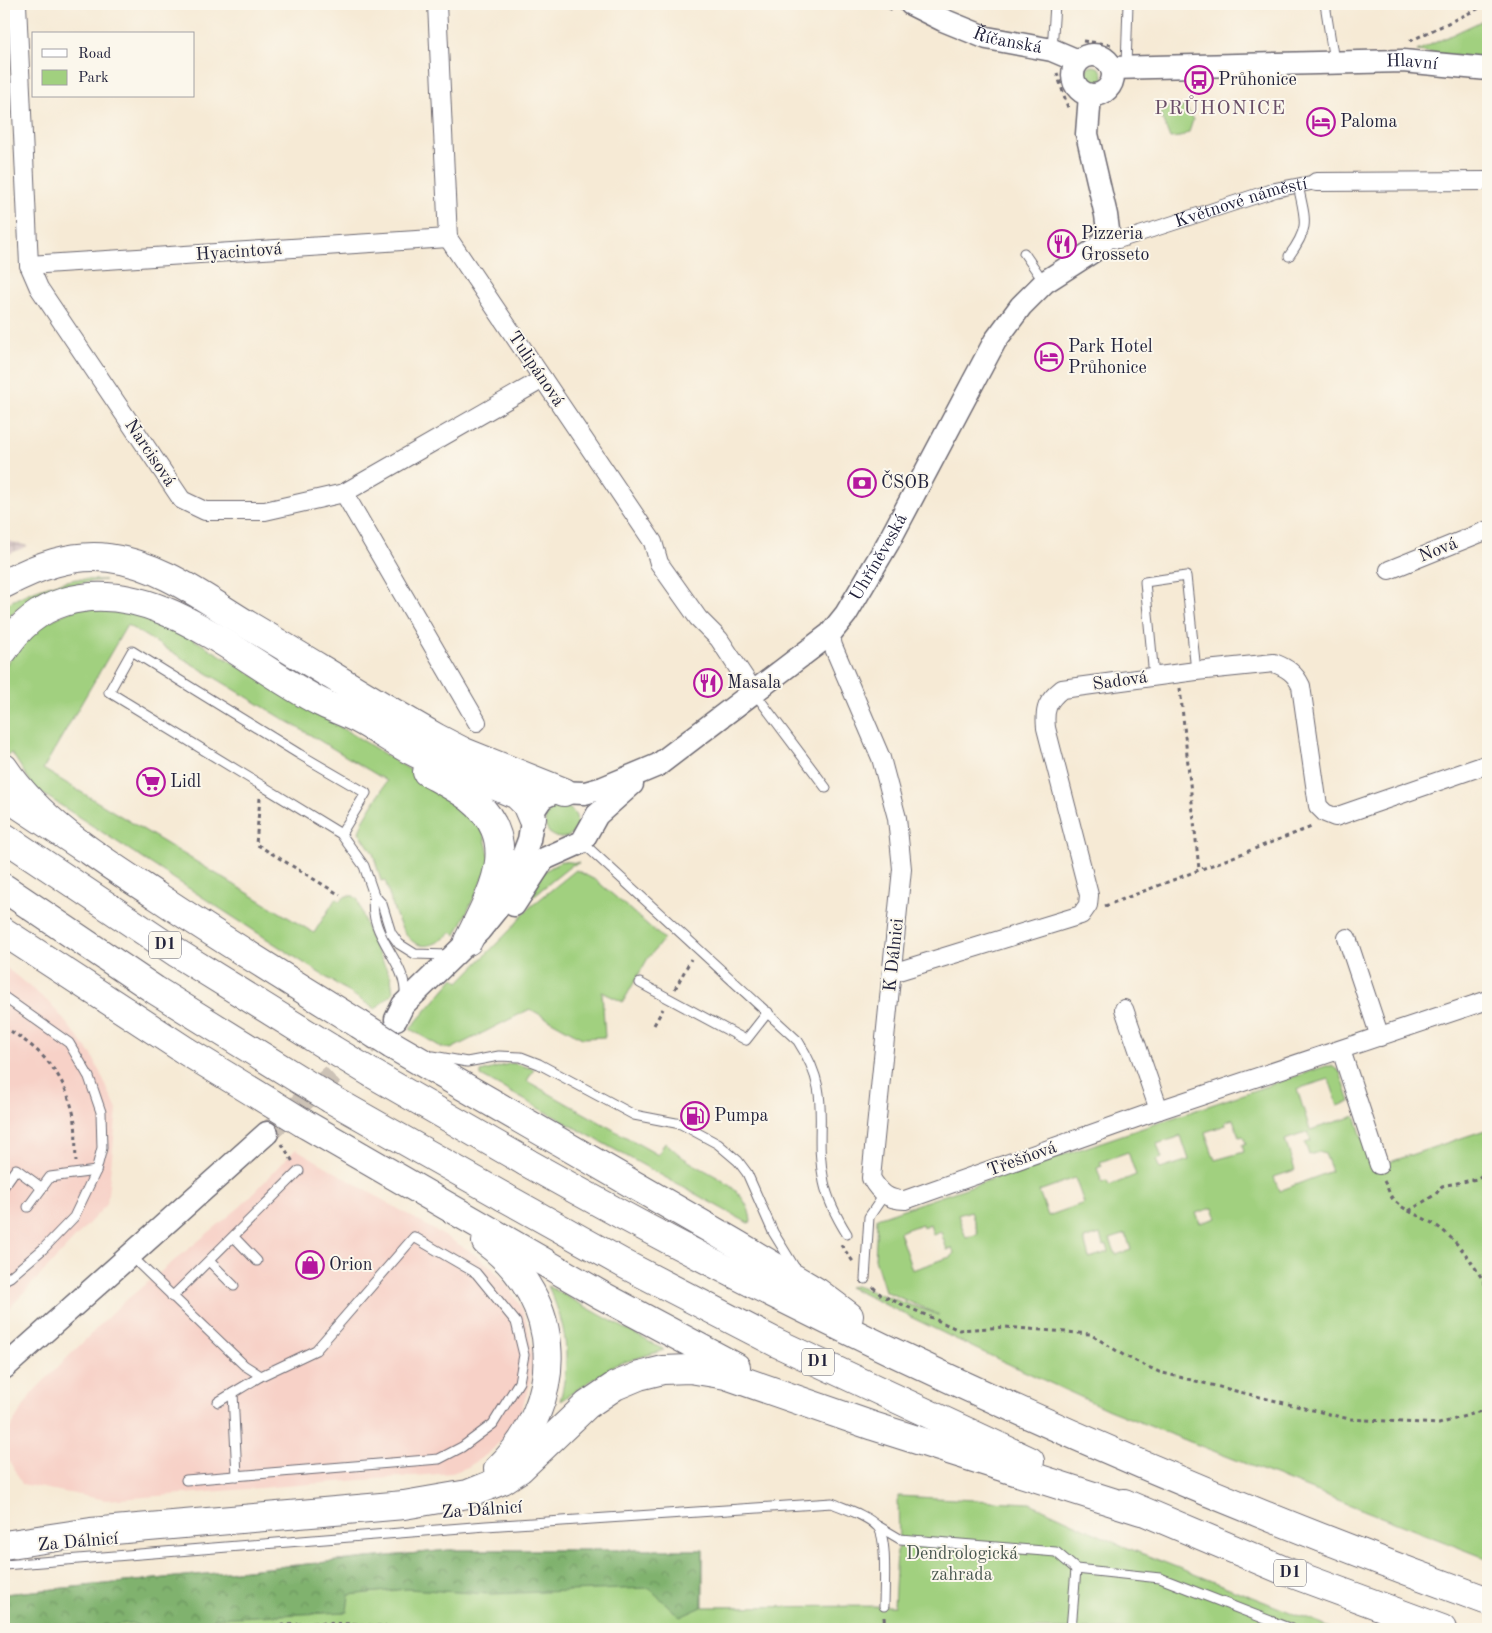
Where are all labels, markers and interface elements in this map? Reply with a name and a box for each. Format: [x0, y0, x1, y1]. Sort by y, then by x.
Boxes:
street label: Říčanská [970, 20, 1044, 57]
legend [32, 32, 195, 98]
text: Road [78, 47, 112, 62]
street label: Hlavní [1386, 52, 1439, 73]
bus stop icon: Průhonice [1184, 65, 1214, 95]
text: Park [78, 71, 109, 86]
place label: Průhonice [1218, 71, 1297, 89]
district label: PRŮHONICE [1154, 95, 1286, 119]
hotel icon: Paloma [1306, 107, 1336, 137]
place label: Paloma [1340, 113, 1397, 131]
street label: Květnové náměstí [1172, 175, 1309, 231]
place label: Pizzeria Grosseto [1081, 225, 1149, 264]
restaurant icon: Pizzeria Grosseto [1047, 229, 1077, 259]
street label: Hyacintová [195, 240, 283, 264]
street label: Tulipánová [504, 328, 568, 410]
place label: Park Hotel Průhonice [1068, 338, 1153, 377]
hotel icon: Park Hotel Průhonice [1034, 342, 1064, 372]
street label: Narcisová [121, 416, 179, 490]
bank icon: ČSOB [847, 468, 877, 498]
place label: ČSOB [881, 469, 929, 492]
street label: Uhříněveská [847, 511, 911, 604]
street label: Nová [1416, 534, 1460, 566]
restaurant icon: Masala [693, 668, 723, 698]
street label: Sadová [1091, 668, 1149, 694]
place label: Masala [727, 674, 782, 692]
supermarket icon: Lidl [136, 767, 166, 797]
place label: Lidl [170, 773, 201, 791]
street label: K Dálnici [881, 917, 907, 993]
road number: D1 [149, 932, 181, 958]
fuel station icon: Pumpa [680, 1101, 710, 1131]
place label: Pumpa [714, 1107, 768, 1125]
street label: Třešňová [985, 1138, 1059, 1180]
shop icon: Orion [295, 1250, 325, 1280]
place label: Orion [329, 1256, 373, 1274]
road number: D1 [802, 1348, 834, 1375]
street label: Za Dálnicí [441, 1498, 523, 1522]
street label: Za Dálnicí [37, 1530, 119, 1554]
park label: Dendrologická zahrada [906, 1545, 1018, 1584]
road number: D1 [1274, 1560, 1306, 1586]

